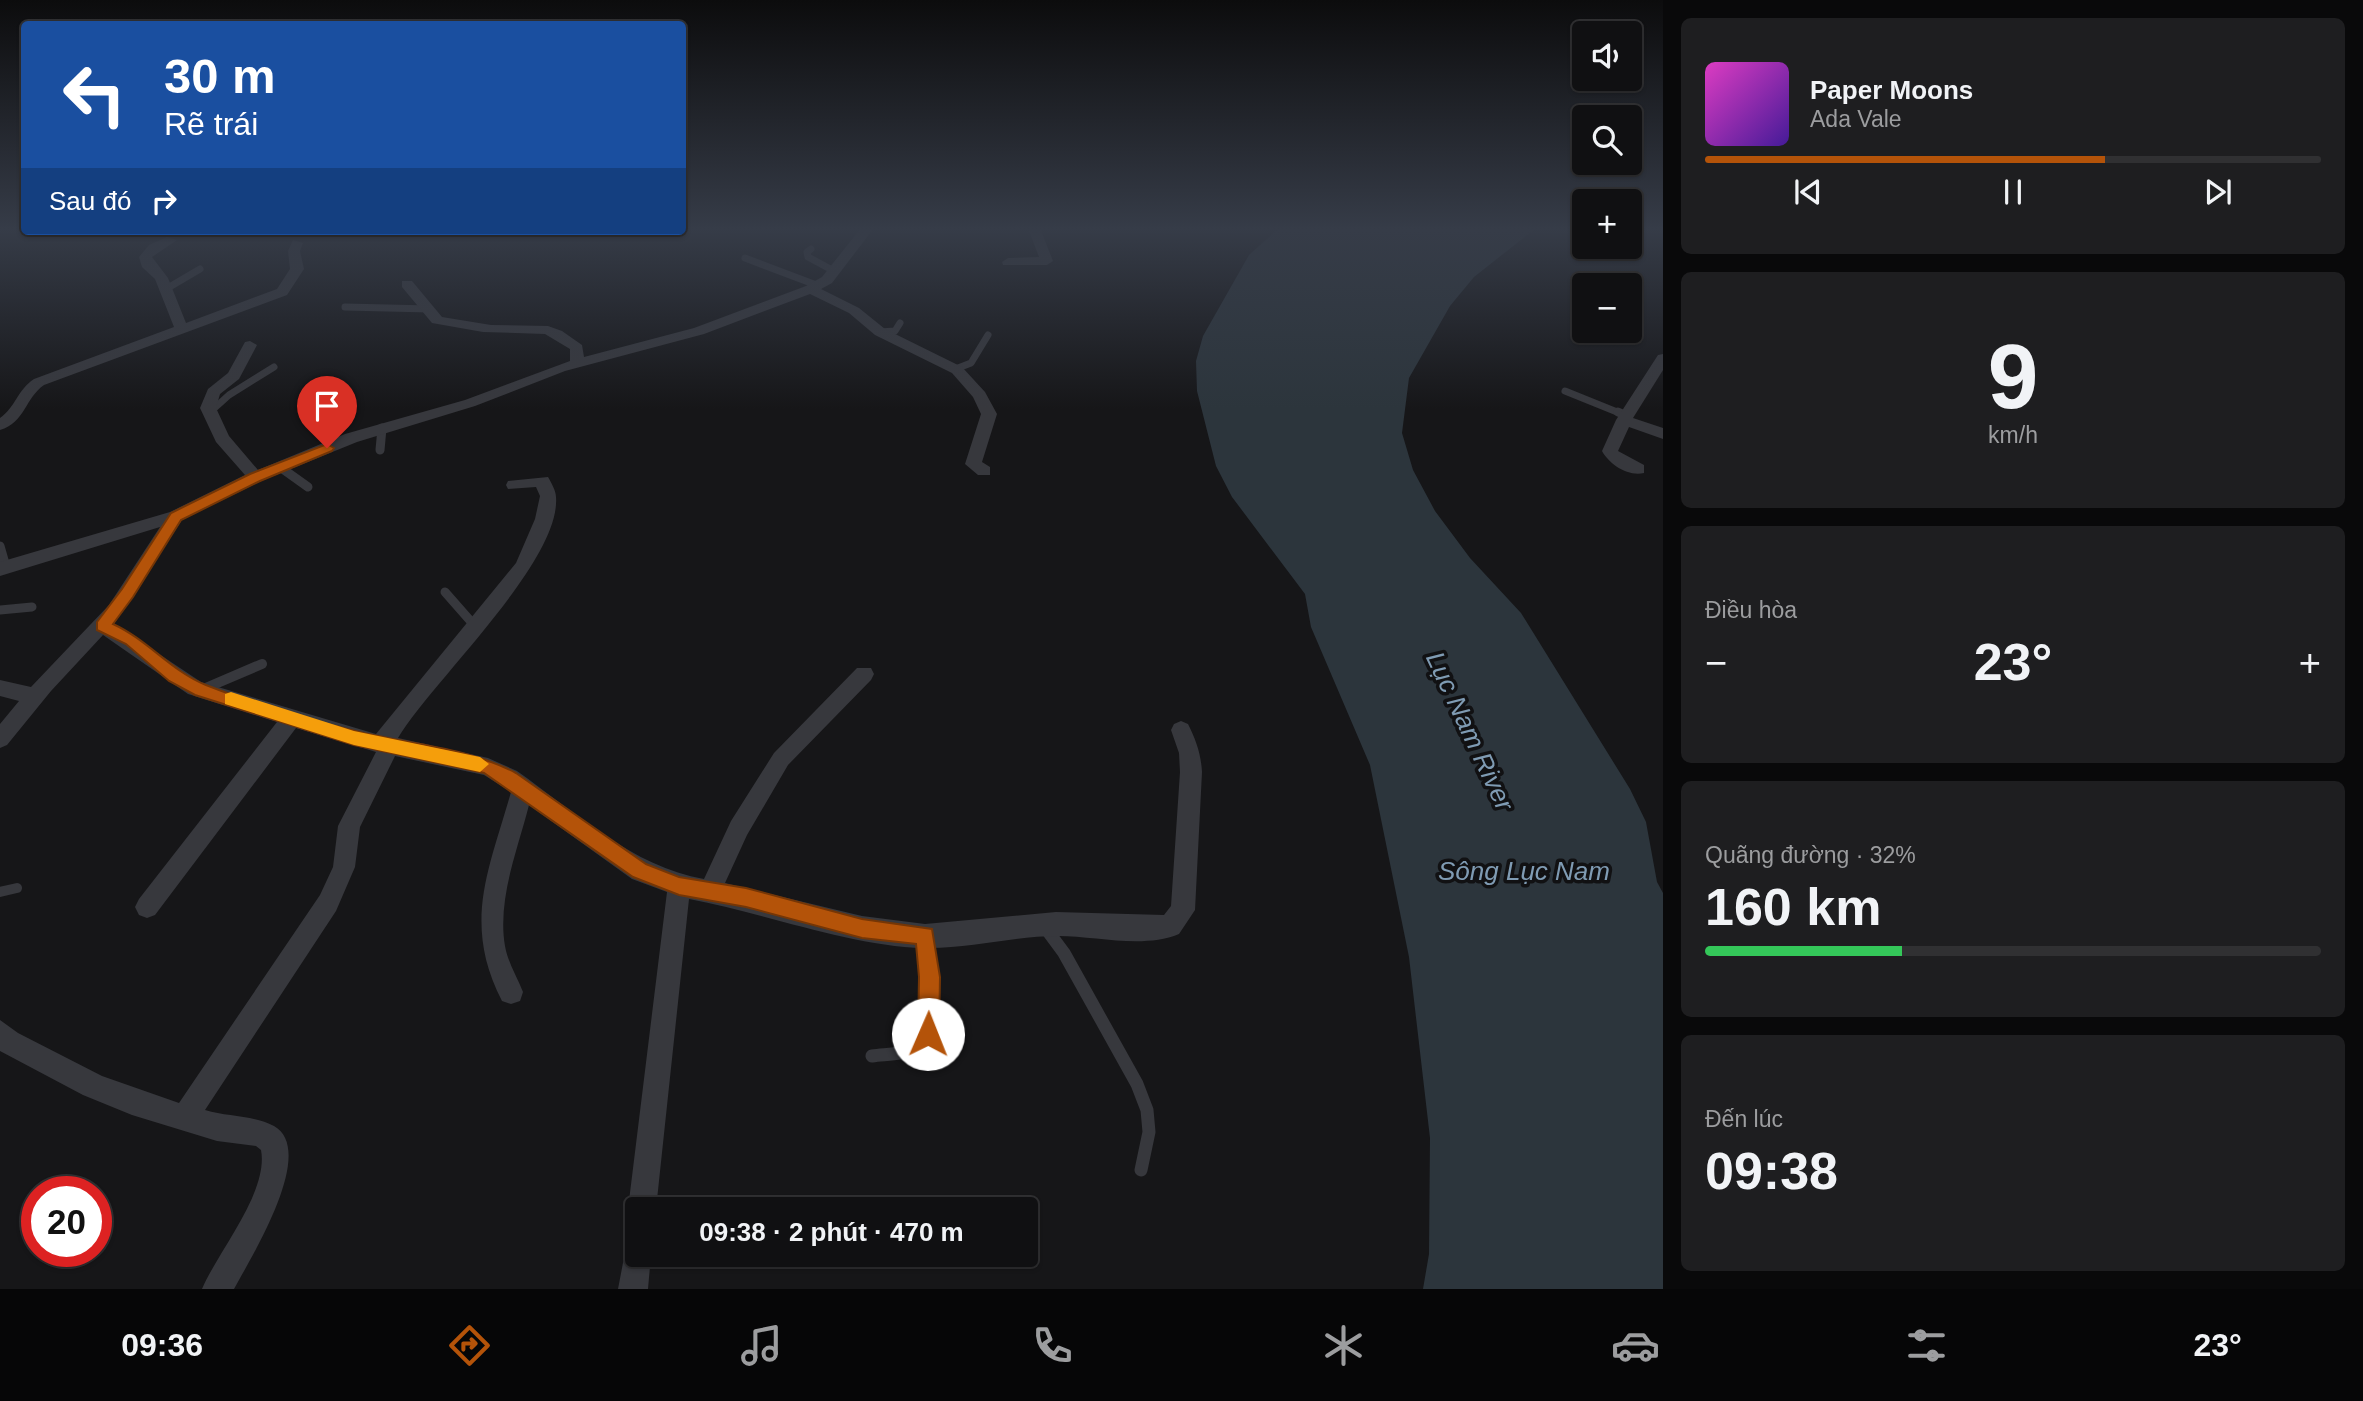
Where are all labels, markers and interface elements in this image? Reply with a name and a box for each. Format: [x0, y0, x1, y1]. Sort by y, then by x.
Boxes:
map controls [1572, 21, 1642, 343]
button: sound [1572, 21, 1642, 91]
icon: left [49, 49, 140, 140]
text: 30 m [164, 49, 276, 103]
text: Paper Moons [1810, 75, 1973, 105]
button: search [1572, 105, 1642, 175]
text: Rẽ trái [164, 106, 258, 142]
text: Ada Vale [1810, 106, 1902, 132]
icon: previous [1789, 173, 1827, 211]
icon: pause [1994, 173, 2032, 211]
icon: next [2199, 173, 2237, 211]
icon: right [145, 182, 183, 220]
text: Sau đó [49, 186, 131, 216]
button: + [1572, 189, 1642, 259]
button: − [1572, 273, 1642, 343]
text: 9 [1988, 326, 2038, 427]
pin [297, 376, 357, 448]
icon: arrive [308, 387, 346, 425]
text: km/h [1988, 422, 2038, 448]
text: Điều hòa [1705, 597, 1797, 623]
text: 23° [1974, 633, 2052, 691]
text: − [1705, 642, 1727, 684]
text: + [2299, 642, 2321, 684]
water label: Lục Nam River [1420, 647, 1520, 816]
text: Quãng đường · 32% [1705, 842, 1916, 868]
water label: Sông Lục Nam [1438, 856, 1610, 886]
text: 160 km [1705, 878, 1881, 936]
position arrow [891, 997, 965, 1071]
text: Đến lúc [1705, 1106, 1783, 1132]
text: 09:38 [1705, 1142, 1838, 1200]
speed limit sign: 20 [21, 1176, 112, 1267]
text: 09:38 · 2 phút · 470 m [699, 1217, 964, 1247]
icon: directions [445, 1321, 494, 1370]
icon: music [737, 1321, 786, 1370]
icon: phone [1028, 1321, 1077, 1370]
icon: climate [1319, 1321, 1368, 1370]
icon: car [1611, 1321, 1660, 1370]
icon: filters [1902, 1321, 1951, 1370]
text: 09:36 [121, 1327, 203, 1363]
text: 23° [2193, 1327, 2242, 1363]

